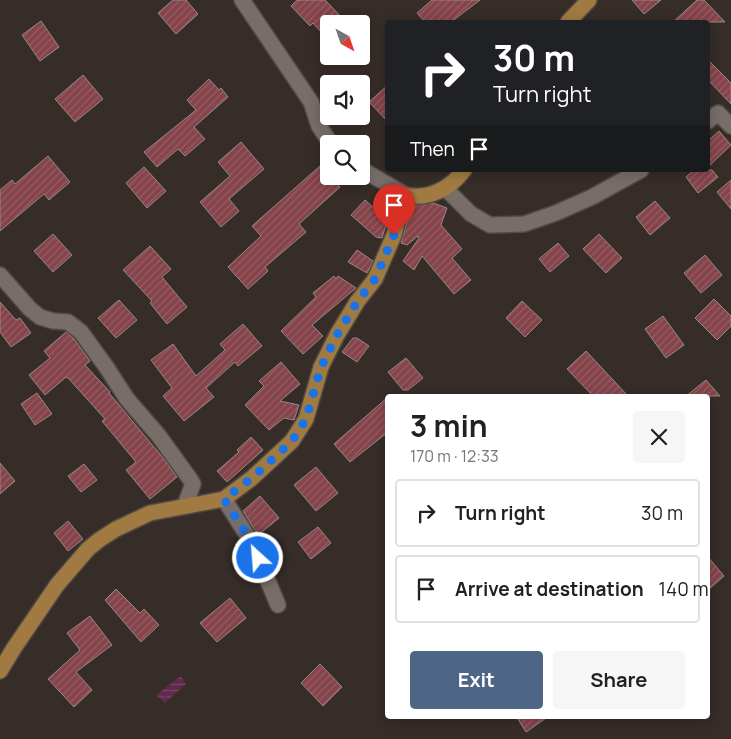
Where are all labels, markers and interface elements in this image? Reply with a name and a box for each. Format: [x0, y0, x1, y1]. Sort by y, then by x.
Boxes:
north arrow [320, 15, 370, 65]
map controls [320, 15, 370, 185]
text: 30 m [493, 34, 575, 82]
icon: right [410, 40, 475, 105]
button: sound [320, 75, 370, 125]
text: Turn right [493, 79, 591, 109]
button: search [320, 135, 370, 185]
icon: arrive [465, 135, 493, 163]
text: Then [410, 136, 455, 162]
pin [373, 184, 415, 235]
icon: arrive [380, 191, 408, 219]
text: 3 min [410, 405, 488, 446]
button: close [633, 411, 685, 463]
text: 170 m · 12:33 [410, 445, 499, 467]
icon: right [412, 499, 440, 527]
text: Turn right [455, 500, 545, 526]
text: 30 m [641, 500, 683, 526]
position arrow [231, 531, 283, 583]
icon: arrive [412, 575, 440, 603]
text: Arrive at destination [455, 576, 644, 602]
text: 140 m [659, 576, 709, 602]
button: Exit [410, 651, 543, 709]
button: Share [553, 651, 685, 709]

